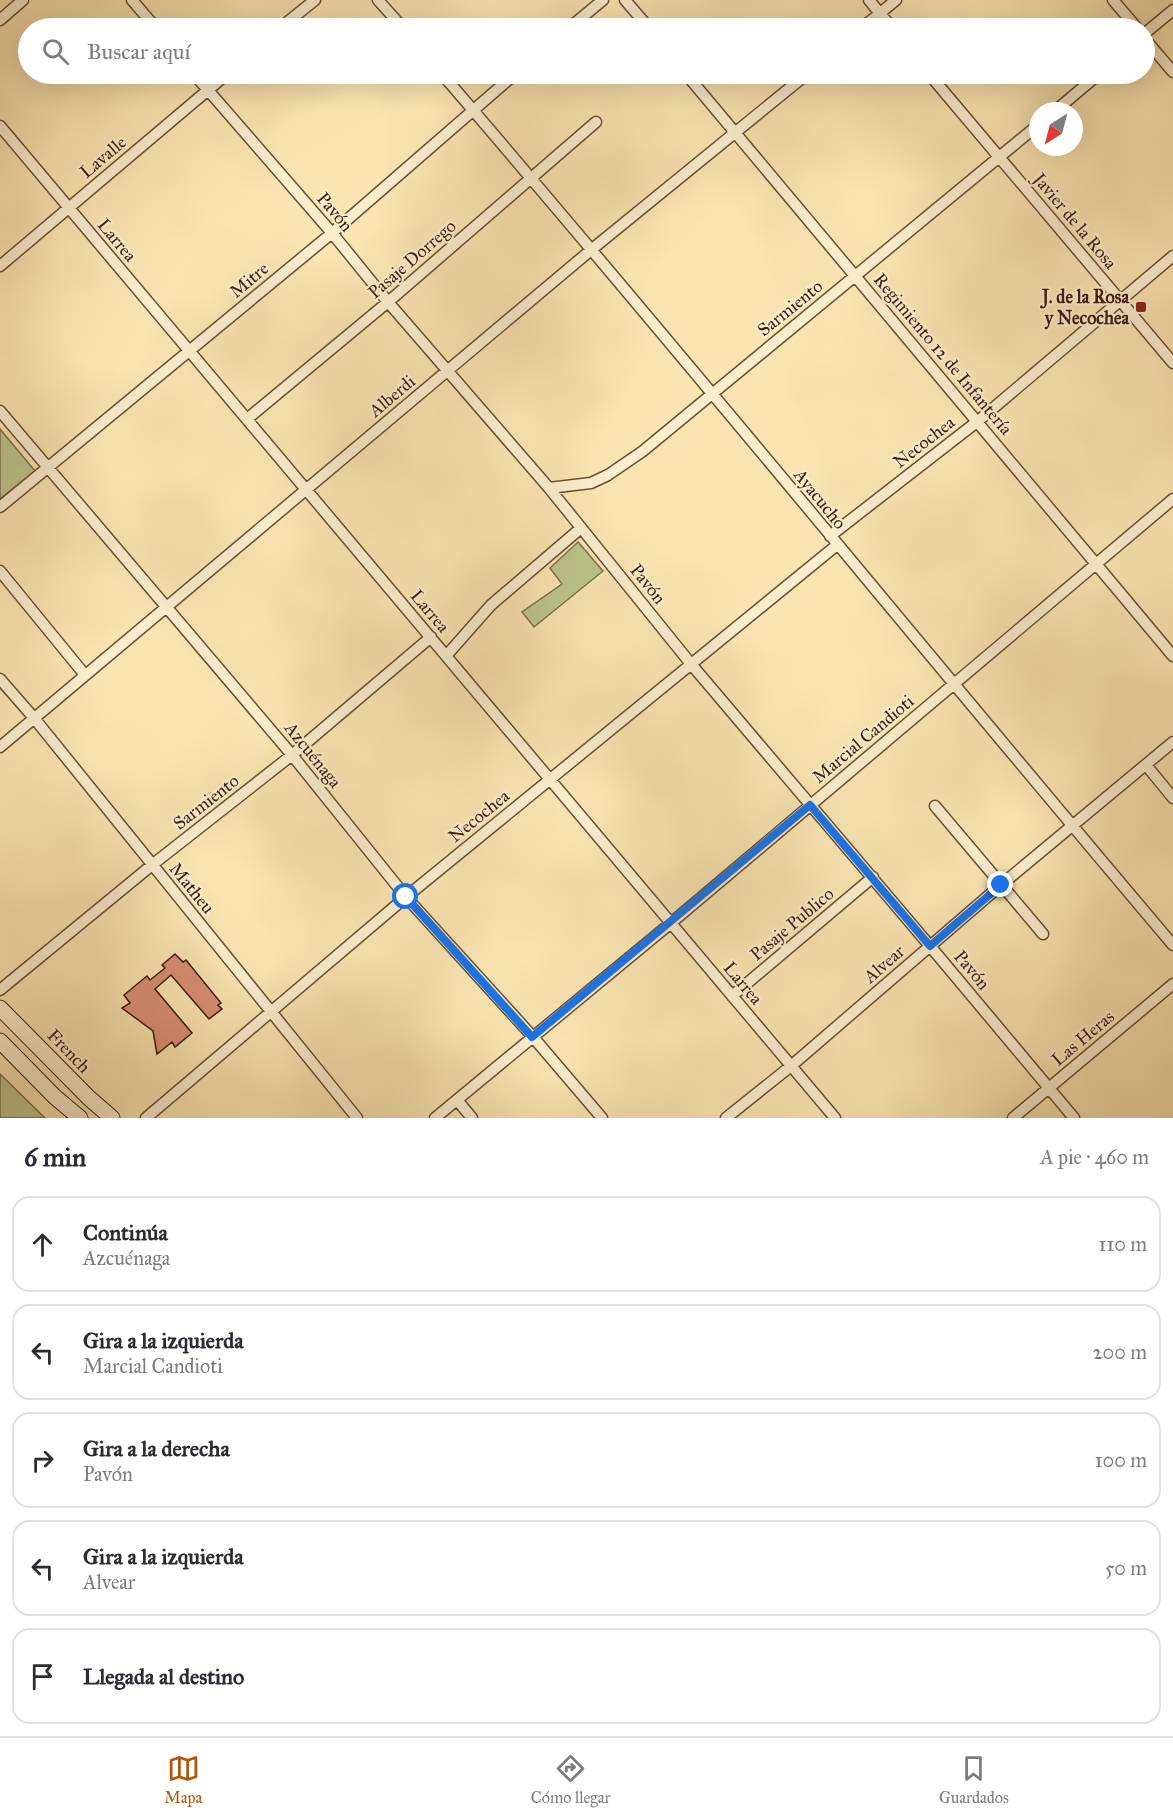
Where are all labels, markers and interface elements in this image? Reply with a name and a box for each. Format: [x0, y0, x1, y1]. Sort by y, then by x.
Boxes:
search box [18, 18, 1155, 84]
icon: search [39, 35, 72, 68]
text: Buscar aquí [87, 38, 190, 65]
north arrow [1029, 102, 1083, 156]
street label: Lavalle [75, 131, 131, 183]
street label: Javier de la Rosa [1026, 167, 1122, 274]
street label: Pavón [312, 188, 358, 236]
street label: Larrea [93, 214, 142, 266]
street label: Pasaje Dorrego [364, 215, 461, 304]
street label: Mitre [225, 257, 273, 303]
street label: Regimiento 12 de Infantería [868, 269, 1017, 440]
street label: Sarmiento [753, 275, 827, 341]
place label: J. de la Rosa y Necochea [1040, 286, 1129, 330]
marker: J. de la Rosa y Necochea [1134, 300, 1148, 314]
street label: Alberdi [364, 370, 420, 422]
street label: Necochea [889, 411, 959, 473]
street label: Ayacucho [788, 464, 851, 534]
street label: Pavón [625, 560, 671, 609]
street label: Larrea [406, 585, 455, 637]
street label: Marcial Candioti [808, 690, 918, 788]
street label: Azcuénaga [278, 717, 346, 793]
street label: Sarmiento [169, 769, 243, 835]
street label: Necochea [444, 785, 514, 847]
street label: Matheu [165, 858, 220, 918]
route end [987, 871, 1013, 897]
route start [392, 883, 418, 909]
street label: Pasaje Publico [746, 883, 838, 965]
street label: Alvear [858, 940, 909, 988]
street label: Pavón [949, 946, 995, 994]
street label: Larrea [719, 957, 768, 1009]
street label: Las Heras [1047, 1005, 1119, 1071]
street label: French [43, 1024, 95, 1078]
text: 6 min [24, 1141, 86, 1173]
text: A pie · 460 m [1040, 1145, 1149, 1169]
text: Continúa [83, 1219, 168, 1246]
icon: ahead [26, 1228, 59, 1261]
text: 110 m [1099, 1232, 1147, 1256]
text: Azcuénaga [83, 1246, 170, 1270]
text: Gira a la izquierda [83, 1327, 244, 1354]
icon: left [26, 1336, 59, 1369]
text: 200 m [1093, 1340, 1147, 1364]
text: Marcial Candioti [83, 1354, 223, 1378]
text: Gira a la derecha [83, 1435, 230, 1462]
icon: right [26, 1444, 59, 1477]
text: 100 m [1095, 1448, 1147, 1472]
text: Pavón [83, 1462, 133, 1486]
text: Gira a la izquierda [83, 1543, 244, 1570]
icon: left [26, 1552, 59, 1585]
text: 50 m [1105, 1556, 1147, 1580]
text: Alvear [83, 1570, 135, 1594]
icon: arrive [26, 1660, 59, 1693]
text: Llegada al destino [83, 1663, 244, 1690]
tab: Mapa [164, 1752, 202, 1807]
tab: Cómo llegar [531, 1752, 610, 1807]
tab: Guardados [939, 1752, 1009, 1807]

